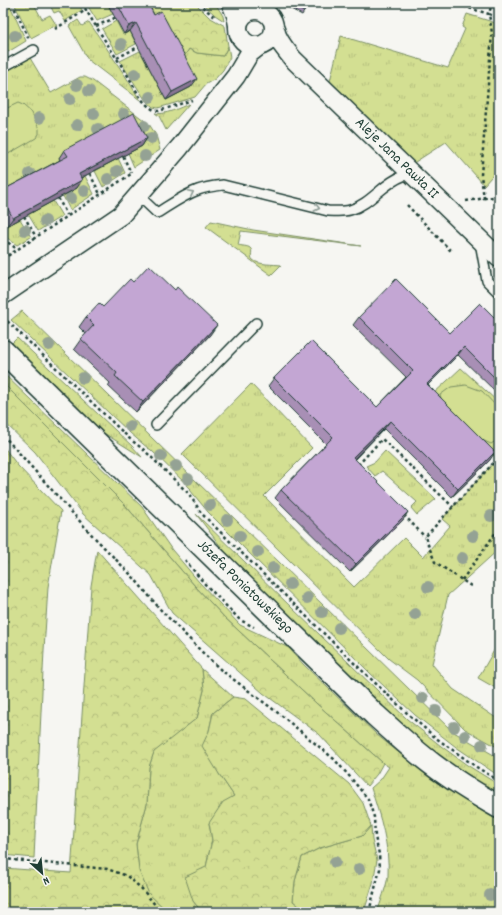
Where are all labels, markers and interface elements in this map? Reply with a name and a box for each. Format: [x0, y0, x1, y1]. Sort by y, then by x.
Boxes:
street label: Aleje Jana Pawła II [349, 113, 444, 205]
one-way arrow [187, 191, 194, 198]
one-way arrow [313, 203, 320, 212]
street label: Józefa Poniatowskiego [191, 535, 298, 640]
north arrow [22, 853, 62, 893]
text: N [39, 872, 52, 889]

